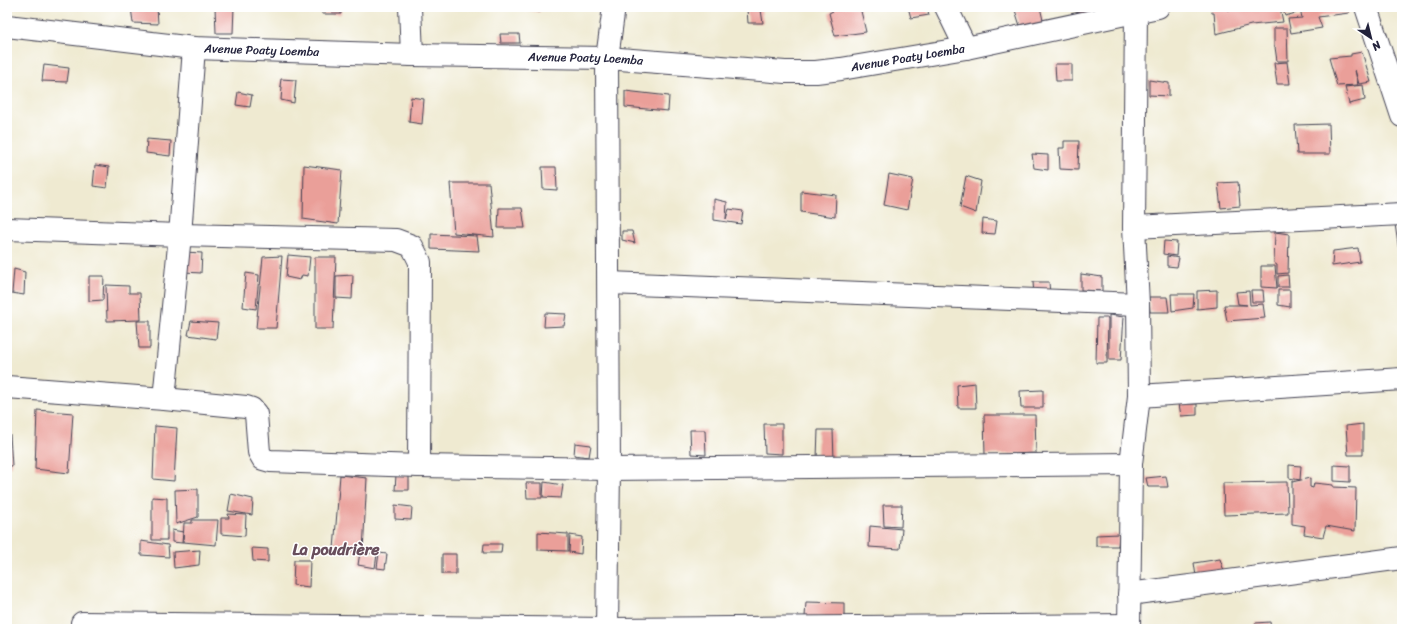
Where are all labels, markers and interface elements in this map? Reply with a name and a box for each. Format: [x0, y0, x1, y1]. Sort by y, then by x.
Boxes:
north arrow [1351, 18, 1391, 58]
text: N [1368, 35, 1386, 56]
street label: Avenue Poaty Loemba [203, 37, 320, 63]
street label: Avenue Poaty Loemba [848, 37, 967, 78]
street label: Avenue Poaty Loemba [527, 46, 645, 72]
district label: La poudrière [292, 535, 380, 564]

